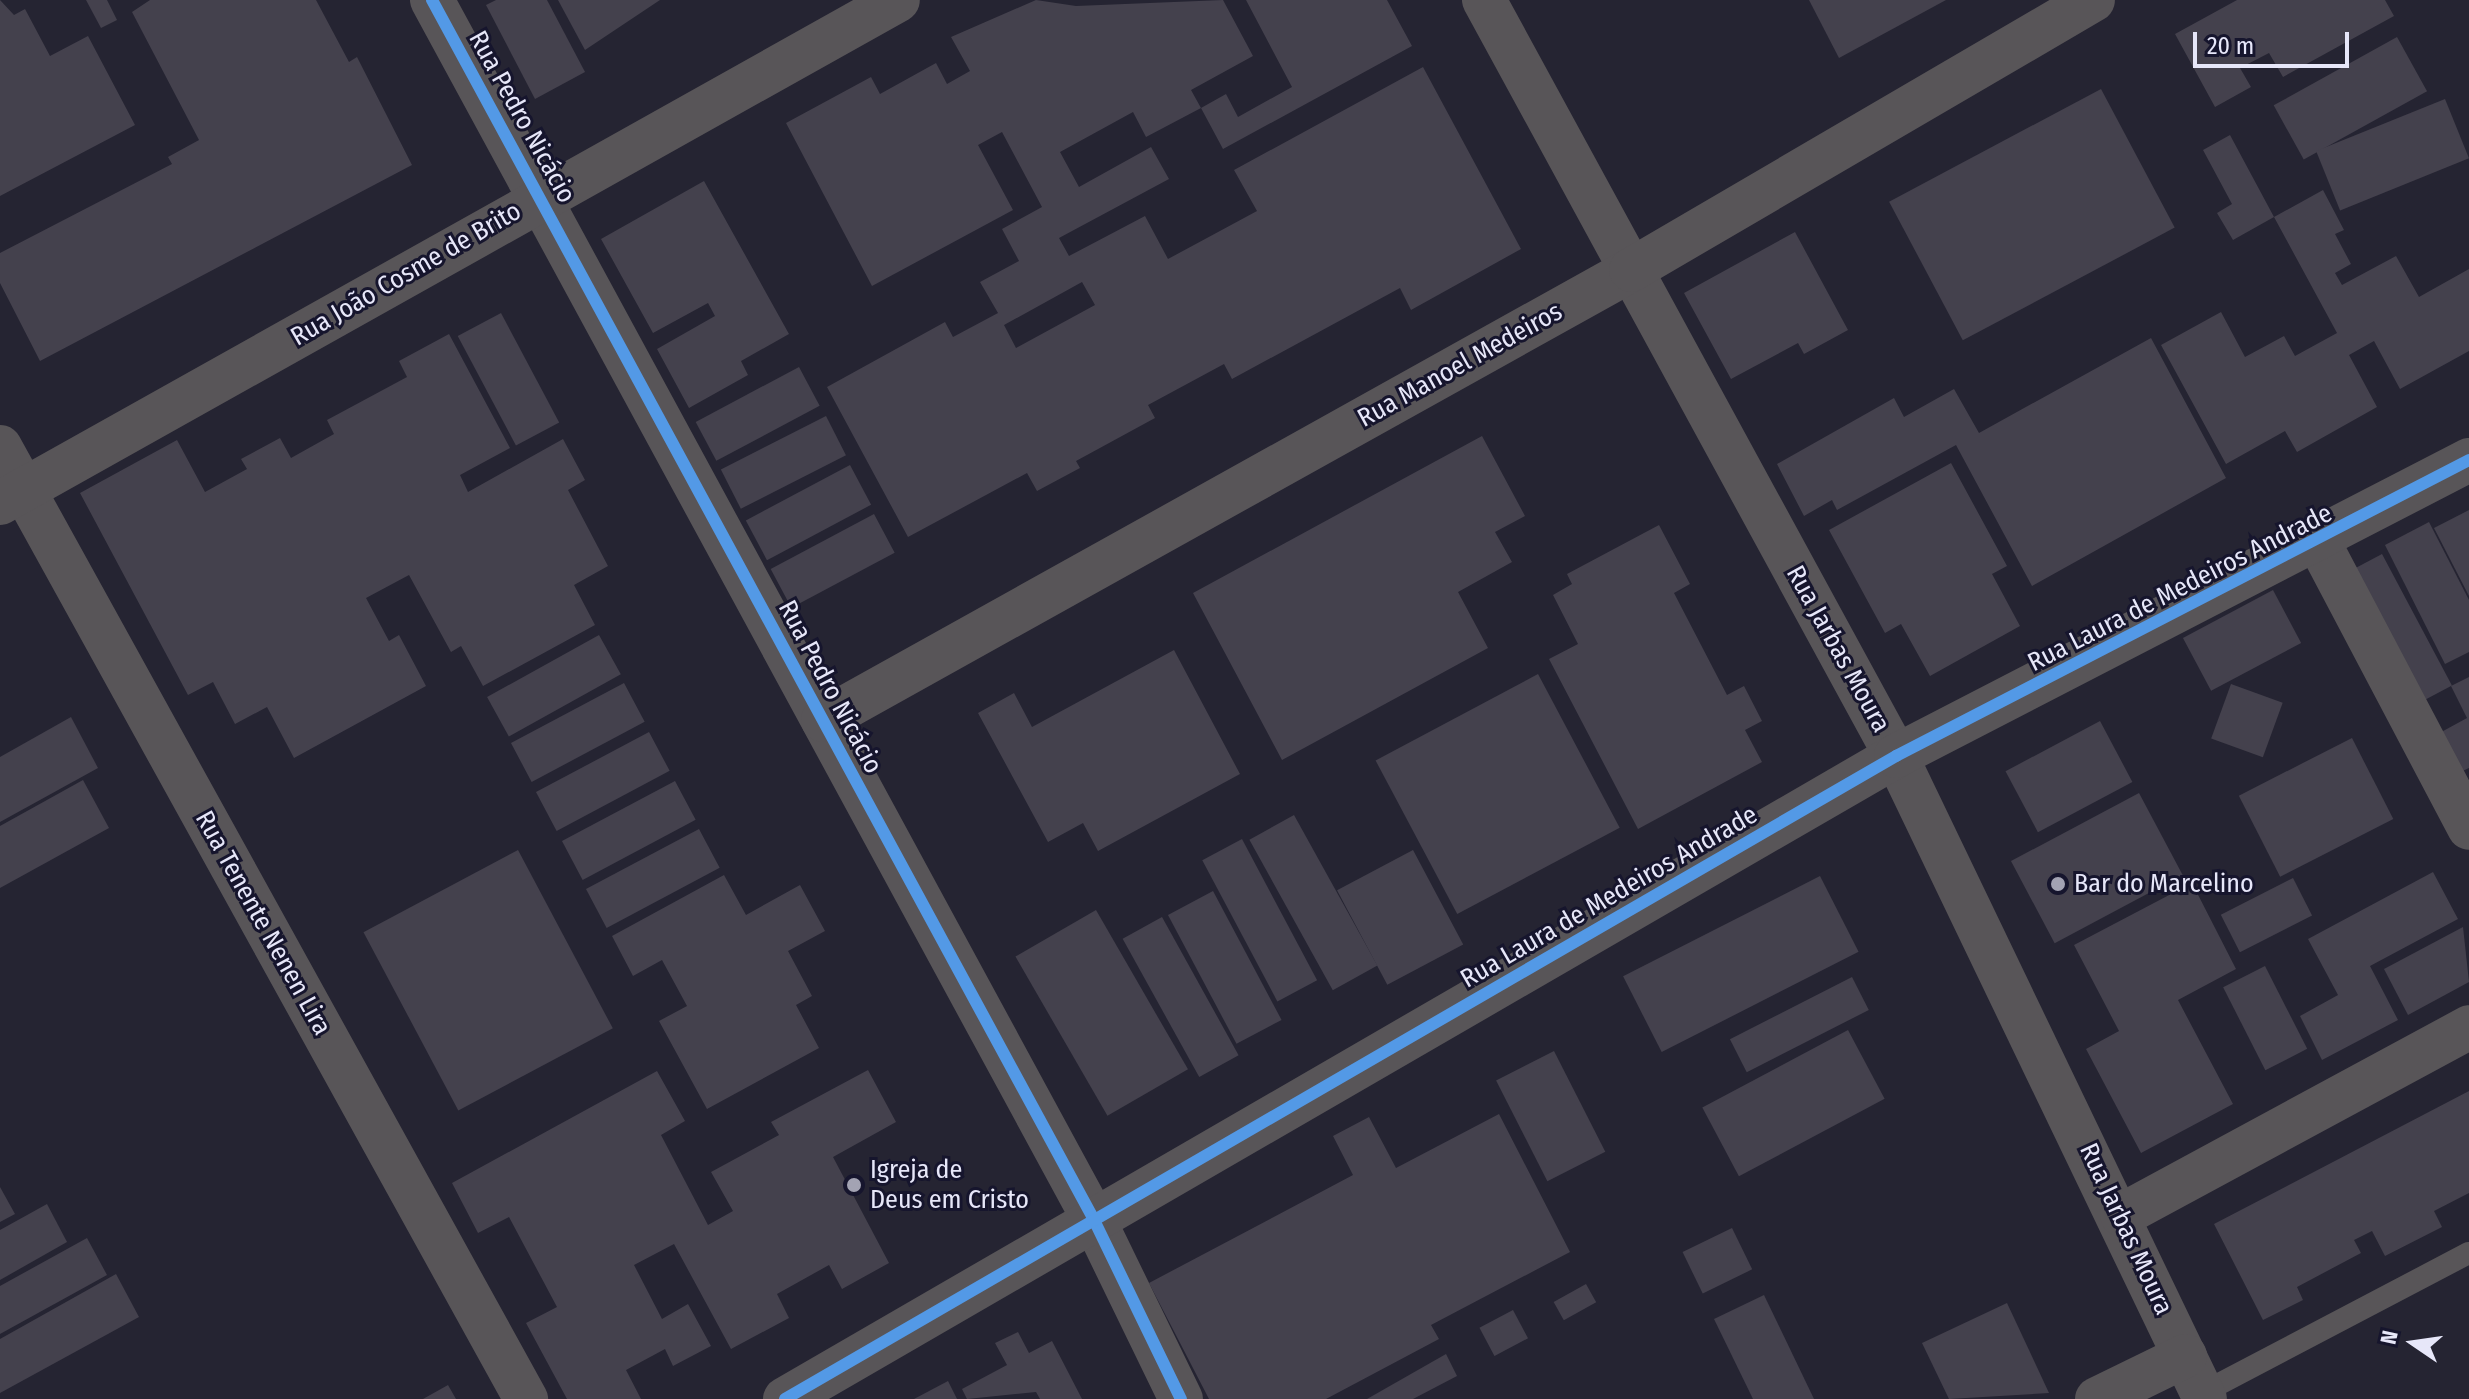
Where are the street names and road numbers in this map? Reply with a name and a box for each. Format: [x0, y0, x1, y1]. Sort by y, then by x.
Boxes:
street label: Rua Pedro Nicácio [462, 26, 582, 208]
street label: Rua João Cosme de Brito [285, 195, 527, 353]
street label: Rua Manoel Medeiros [1352, 296, 1568, 434]
street label: Rua Laura de Medeiros Andrade [2023, 498, 2337, 678]
street label: Rua Jarbas Moura [1779, 560, 1897, 738]
street label: Rua Pedro Nicácio [771, 595, 889, 779]
street label: Rua Laura de Medeiros Andrade [1455, 799, 1763, 995]
street label: Rua Tenente Nenen Lira [188, 805, 338, 1041]
street label: Rua Jarbas Moura [2073, 1138, 2179, 1320]

